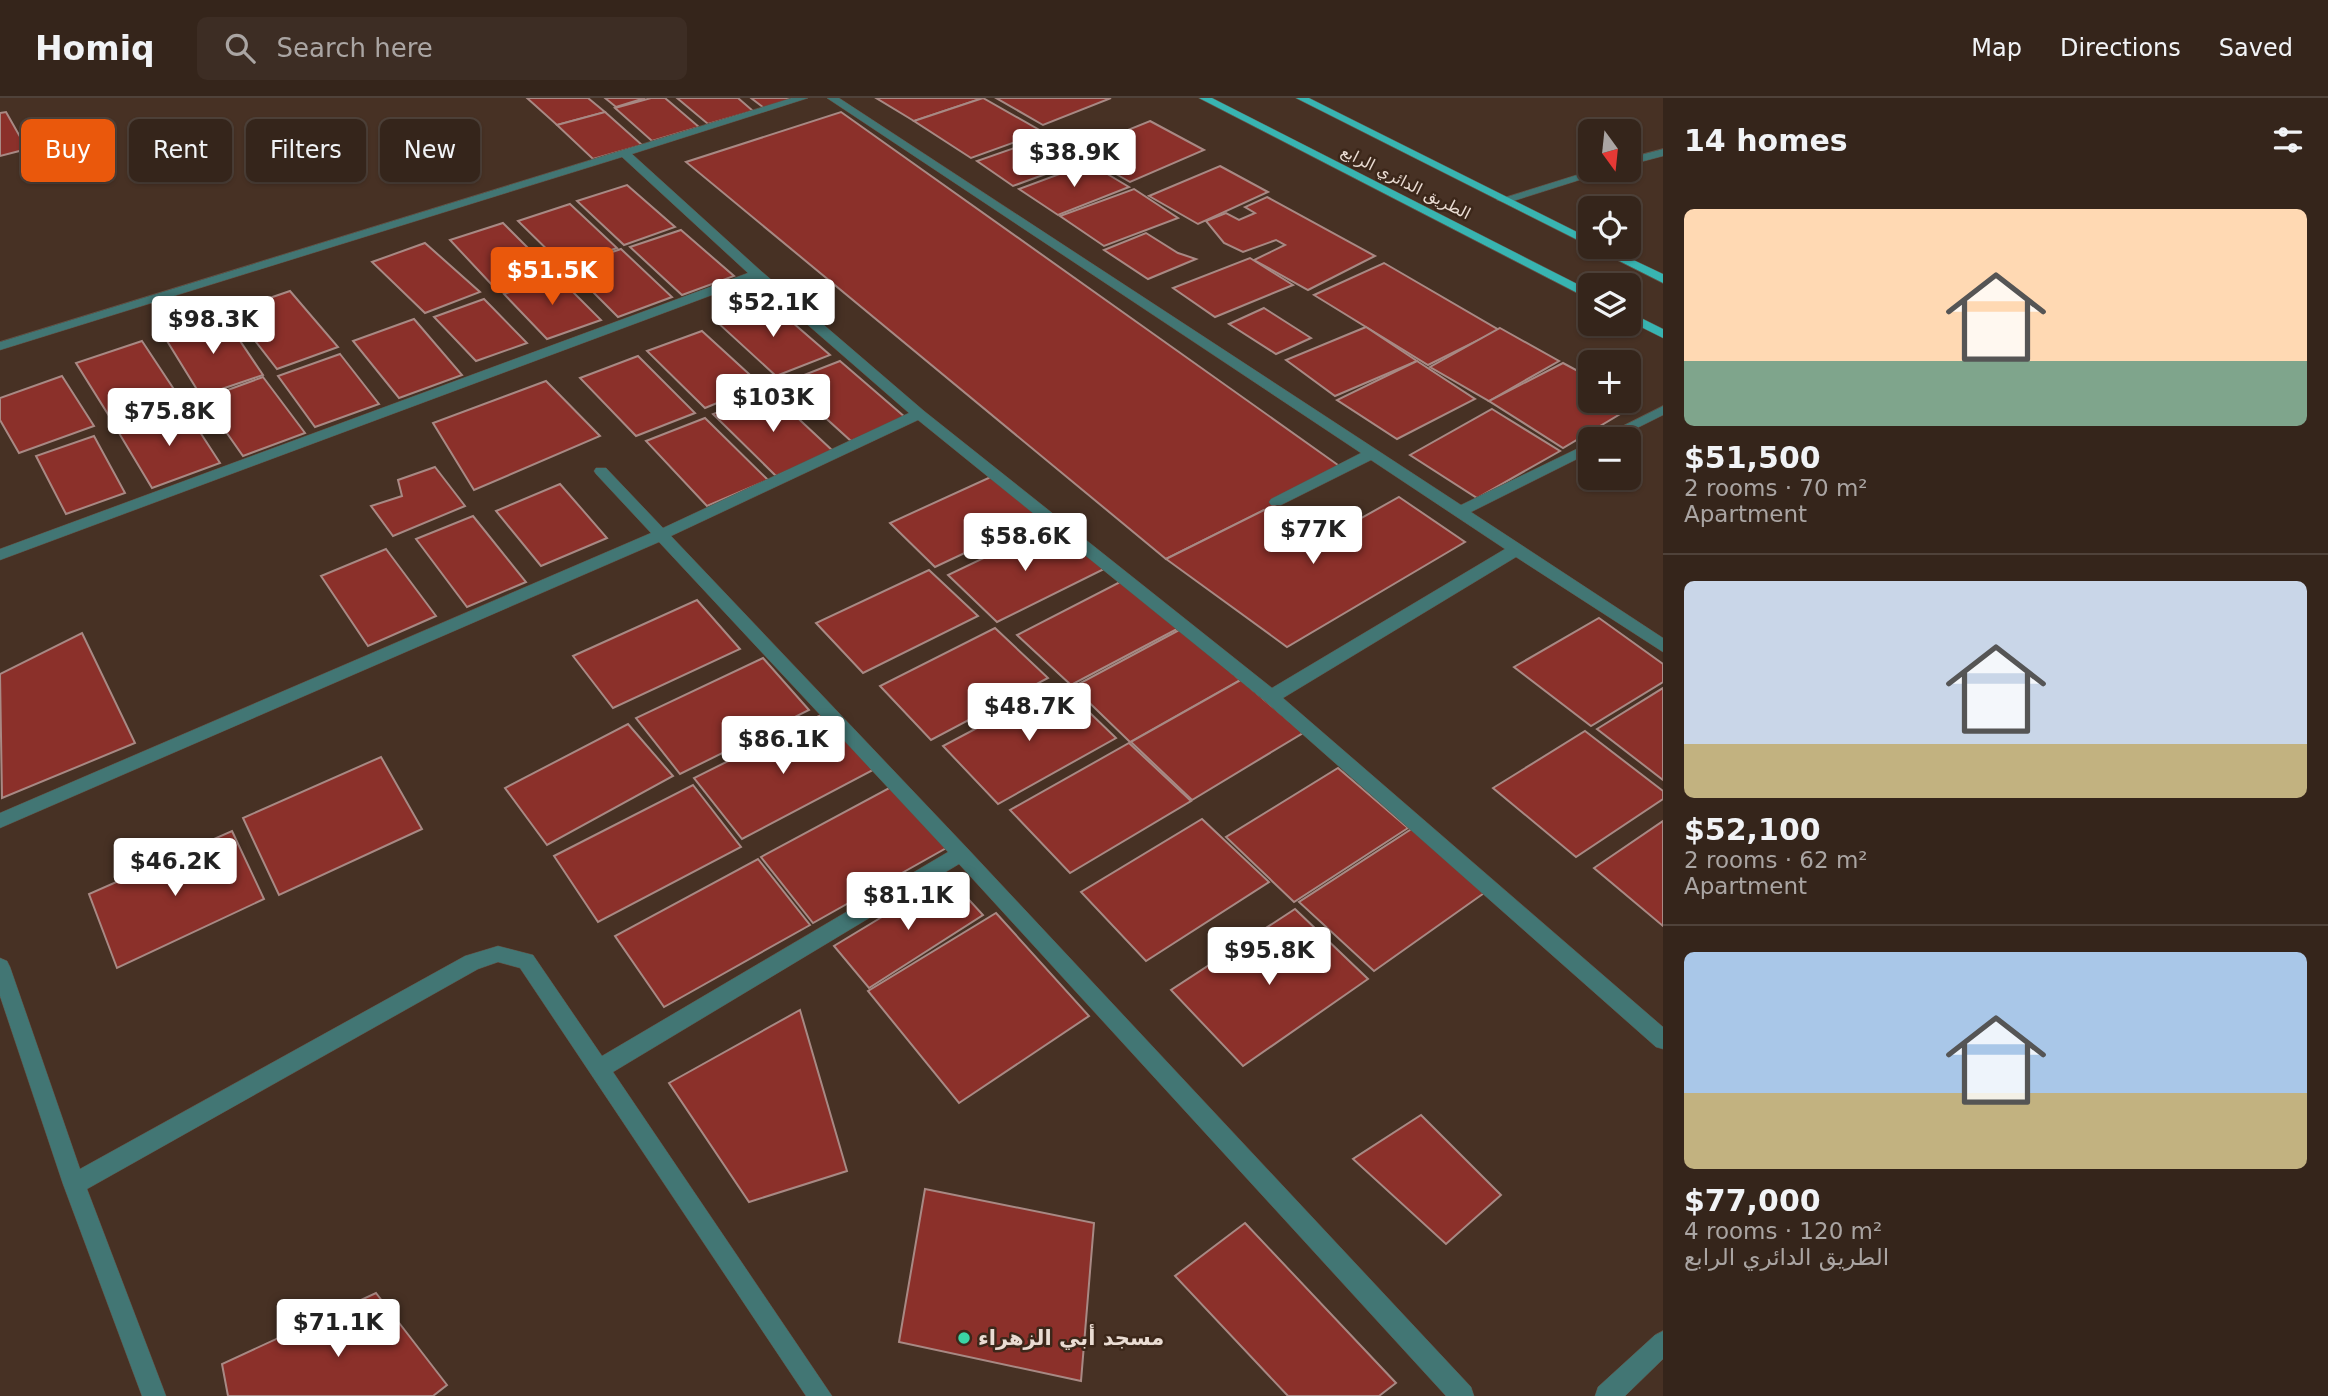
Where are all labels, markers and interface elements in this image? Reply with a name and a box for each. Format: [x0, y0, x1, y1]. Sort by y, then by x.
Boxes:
search box [197, 17, 687, 80]
text: Homiq [35, 29, 155, 68]
icon: search [221, 29, 259, 67]
text: Search here [277, 33, 433, 63]
text: Map [1971, 34, 2022, 62]
text: Directions [2060, 34, 2181, 62]
text: Saved [2219, 34, 2293, 62]
chip: Buy [21, 119, 115, 182]
chip: Rent [129, 119, 232, 182]
chip: Filters [246, 119, 366, 182]
chip: New [380, 119, 480, 182]
north arrow [1578, 119, 1642, 182]
map controls [1578, 119, 1641, 490]
icon: filters [2269, 121, 2307, 159]
text: 14 homes [1684, 123, 1848, 158]
pin: $38.9K [1017, 130, 1131, 189]
text: $38.9K [1029, 139, 1119, 165]
street label: الطريق الدائري الرابع [1337, 142, 1474, 224]
button: locate [1578, 196, 1641, 259]
pin: $51.5K [495, 248, 609, 307]
icon: home [1933, 254, 2059, 380]
text: $51.5K [507, 257, 597, 283]
button: layers [1578, 273, 1641, 336]
pin: $52.1K [716, 280, 830, 339]
text: $52.1K [728, 289, 818, 315]
pin: $98.3K [156, 296, 270, 356]
text: $98.3K [168, 306, 258, 332]
button: + [1578, 350, 1641, 413]
pin: $103K [724, 374, 822, 434]
text: $103K [732, 384, 814, 410]
pin: $75.8K [112, 388, 226, 448]
text: $75.8K [124, 398, 214, 424]
button: − [1578, 427, 1641, 490]
text: $51,500 [1684, 440, 1821, 475]
text: 2 rooms · 70 m² [1684, 475, 1868, 501]
text: Apartment [1684, 501, 1807, 527]
pin: $77K [1272, 506, 1354, 566]
pin: $58.6K [968, 514, 1082, 573]
text: $77K [1280, 516, 1346, 542]
text: $58.6K [980, 523, 1070, 549]
icon: home [1933, 626, 2059, 752]
pin: $48.7K [972, 684, 1086, 743]
text: $48.7K [984, 693, 1074, 719]
pin: $86.1K [726, 716, 840, 776]
text: $86.1K [738, 726, 828, 752]
text: $52,100 [1684, 812, 1821, 847]
pin: $46.2K [118, 838, 232, 898]
text: 2 rooms · 62 m² [1684, 847, 1868, 873]
text: $46.2K [130, 848, 220, 874]
pin: $81.1K [851, 872, 965, 932]
text: Apartment [1684, 873, 1807, 899]
text: $81.1K [863, 882, 953, 908]
pin: $95.8K [1212, 928, 1326, 987]
text: $95.8K [1224, 937, 1314, 963]
icon: home [1933, 997, 2059, 1123]
text: $77,000 [1684, 1183, 1821, 1218]
text: 4 rooms · 120 m² [1684, 1218, 1882, 1244]
text: الطريق الدائري الرابع [1684, 1244, 1889, 1270]
pin: $71.1K [281, 1300, 395, 1359]
text: $71.1K [293, 1309, 383, 1335]
place label: مسجد أبي الزهراء [978, 1323, 1164, 1350]
marker: مسجد أبي الزهراء [956, 1330, 972, 1346]

